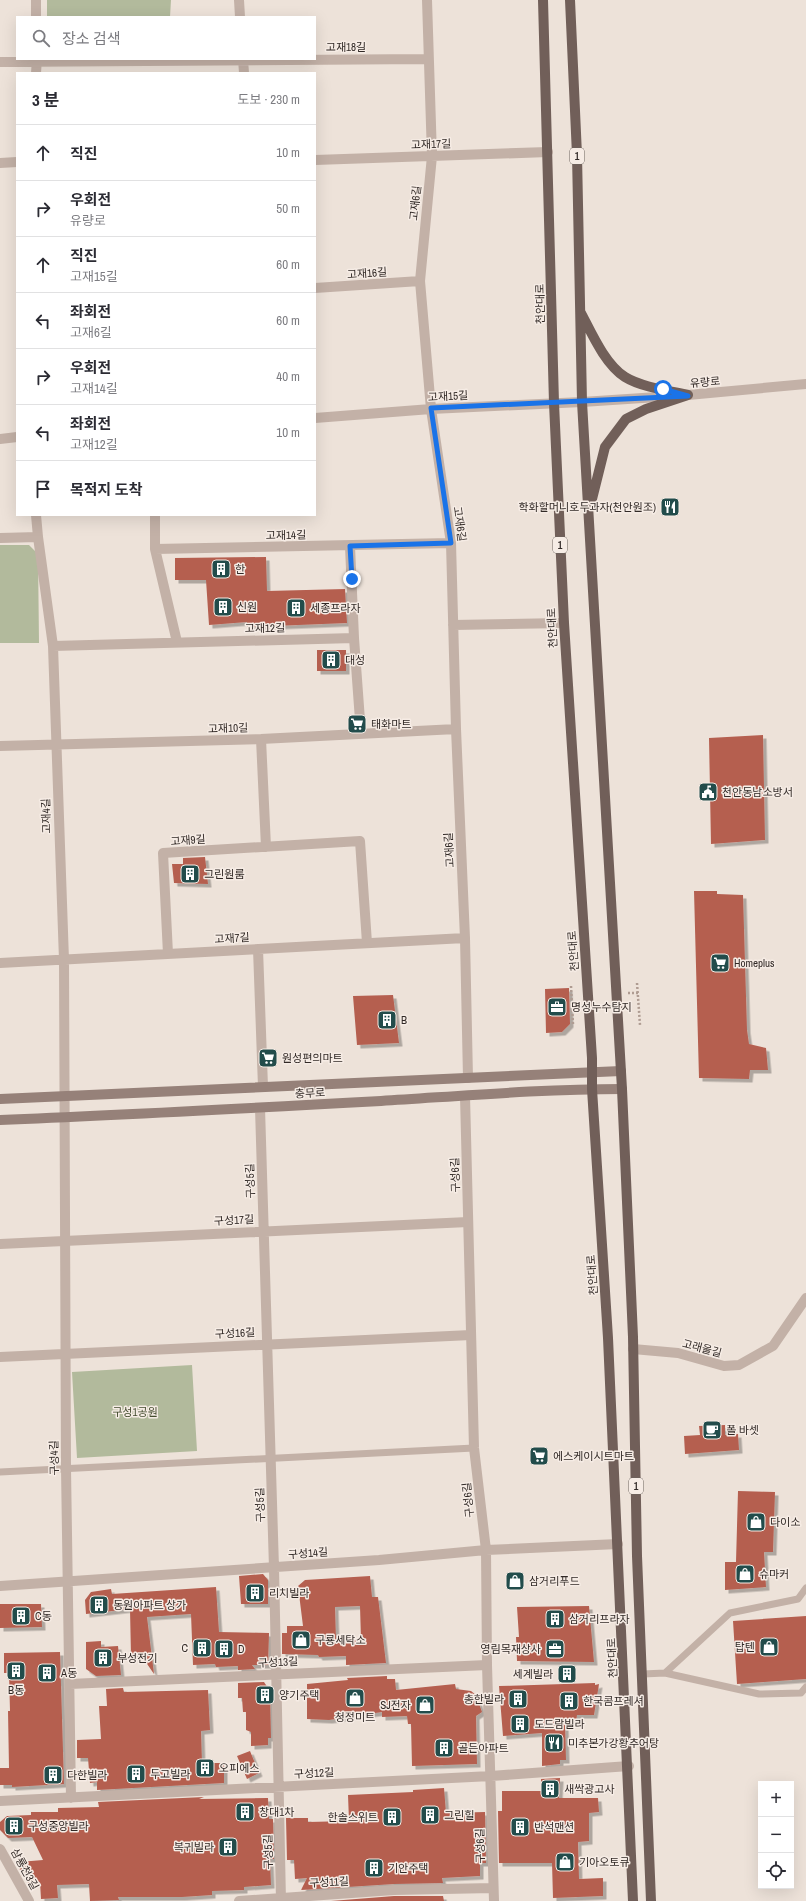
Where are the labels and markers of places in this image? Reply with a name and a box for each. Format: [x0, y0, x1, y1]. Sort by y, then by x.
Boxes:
restaurant icon: 학화할머니호두과자(천안원조) [659, 496, 681, 518]
place label: 학화할머니호두과자(천안원조) [518, 500, 656, 514]
building icon: 한 [210, 558, 232, 580]
place label: 한 [235, 562, 245, 576]
building icon: 신원 [212, 596, 234, 618]
building icon: 세종프라자 [285, 597, 307, 619]
place label: 신원 [237, 600, 257, 614]
place label: 세종프라자 [310, 601, 361, 615]
building icon: 대성 [320, 649, 342, 671]
place label: 대성 [345, 653, 365, 667]
supermarket icon: 태화마트 [346, 713, 368, 735]
place label: 태화마트 [371, 717, 411, 731]
public building icon: 천안동남소방서 [697, 781, 719, 803]
place label: 천안동남소방서 [722, 785, 793, 799]
building icon: 그린원룸 [179, 863, 201, 885]
place label: 그린원룸 [204, 867, 244, 881]
supermarket icon: Homeplus [709, 952, 731, 974]
place label: Homeplus [734, 956, 775, 970]
office icon: 명성누수탐지 [546, 996, 568, 1018]
place label: 명성누수탐지 [571, 1000, 632, 1014]
building icon: B [376, 1009, 398, 1031]
place label: B [401, 1013, 407, 1027]
supermarket icon: 원성편의마트 [257, 1047, 279, 1069]
place label: 원성편의마트 [282, 1051, 343, 1065]
cafe icon: 폴 바셋 [701, 1419, 723, 1441]
place label: 폴 바셋 [726, 1423, 759, 1437]
supermarket icon: 에스케이시트마트 [528, 1445, 550, 1467]
place label: 에스케이시트마트 [553, 1449, 634, 1463]
shop icon: 다이소 [745, 1511, 767, 1533]
place label: 다이소 [770, 1515, 800, 1529]
shop icon: 슈마커 [734, 1563, 756, 1585]
place label: 슈마커 [759, 1567, 789, 1581]
shop icon: 삼거리푸드 [504, 1570, 526, 1592]
place label: 삼거리푸드 [529, 1574, 580, 1588]
building icon: 리치빌라 [244, 1582, 266, 1604]
place label: 리치빌라 [269, 1586, 309, 1600]
building icon: 동원아파트 상가 [88, 1594, 110, 1616]
place label: 동원아파트 상가 [113, 1598, 186, 1612]
building icon: C동 [10, 1605, 32, 1627]
building icon: 삼거리프라자 [544, 1608, 566, 1630]
place label: C동 [35, 1609, 52, 1623]
place label: 삼거리프라자 [569, 1612, 630, 1626]
shop icon: 구룡세탁소 [290, 1629, 312, 1651]
place label: 구룡세탁소 [315, 1633, 366, 1647]
shop icon: 탑텐 [758, 1636, 780, 1658]
building icon: C [191, 1637, 213, 1659]
building icon: D [213, 1638, 235, 1660]
office icon: 영림목재상사 [544, 1638, 566, 1660]
place label: 탑텐 [735, 1640, 755, 1654]
place label: C [181, 1641, 188, 1655]
place label: D [238, 1642, 245, 1656]
place label: 영림목재상사 [480, 1642, 541, 1656]
building icon: 부성전기 [92, 1647, 114, 1669]
place label: 부성전기 [117, 1651, 157, 1665]
building icon: B동 [5, 1660, 27, 1682]
building icon: A동 [36, 1662, 58, 1684]
building icon: 세계빌라 [556, 1663, 578, 1685]
place label: A동 [60, 1666, 77, 1680]
place label: 세계빌라 [513, 1667, 553, 1681]
place label: B동 [8, 1683, 24, 1697]
building icon: 양기주택 [254, 1684, 276, 1706]
shop icon: 청정미트 [344, 1687, 366, 1709]
place label: 양기주택 [279, 1688, 319, 1702]
building icon: 총한빌라 [507, 1688, 529, 1710]
building icon: 한국콤프레셔 [558, 1690, 580, 1712]
place label: 총한빌라 [464, 1692, 504, 1706]
shop icon: SJ전자 [414, 1694, 436, 1716]
place label: 한국콤프레셔 [583, 1694, 644, 1708]
place label: SJ전자 [380, 1698, 411, 1712]
place label: 청정미트 [335, 1710, 375, 1724]
building icon: 도드람빌라 [509, 1713, 531, 1735]
place label: 도드람빌라 [534, 1717, 585, 1731]
restaurant icon: 미추본가강황추어탕 [543, 1732, 565, 1754]
place label: 미추본가강황추어탕 [568, 1736, 659, 1750]
building icon: 골든아파트 [433, 1737, 455, 1759]
place label: 골든아파트 [458, 1741, 509, 1755]
building icon: 오피에스 [194, 1757, 216, 1779]
place label: 오피에스 [219, 1761, 259, 1775]
building icon: 두고빌라 [125, 1763, 147, 1785]
building icon: 다한빌라 [42, 1764, 64, 1786]
place label: 두고빌라 [150, 1767, 190, 1781]
place label: 다한빌라 [67, 1768, 107, 1782]
building icon: 새싹광고사 [539, 1778, 561, 1800]
place label: 새싹광고사 [564, 1782, 615, 1796]
building icon: 창대1차 [234, 1801, 256, 1823]
building icon: 그린힐 [419, 1804, 441, 1826]
place label: 창대1차 [259, 1805, 294, 1819]
building icon: 한솔스위트 [381, 1806, 403, 1828]
place label: 그린힐 [444, 1808, 474, 1822]
place label: 한솔스위트 [327, 1810, 378, 1824]
building icon: 구성중앙빌라 [3, 1815, 25, 1837]
building icon: 반석맨션 [509, 1816, 531, 1838]
place label: 구성중앙빌라 [28, 1819, 89, 1833]
place label: 반석맨션 [534, 1820, 574, 1834]
building icon: 복귀빌라 [217, 1836, 239, 1858]
place label: 복귀빌라 [174, 1840, 214, 1854]
shop icon: 기아오토큐 [554, 1851, 576, 1873]
place label: 기아오토큐 [579, 1855, 630, 1869]
building icon: 기안주택 [363, 1857, 385, 1879]
place label: 기안주택 [388, 1861, 428, 1875]

